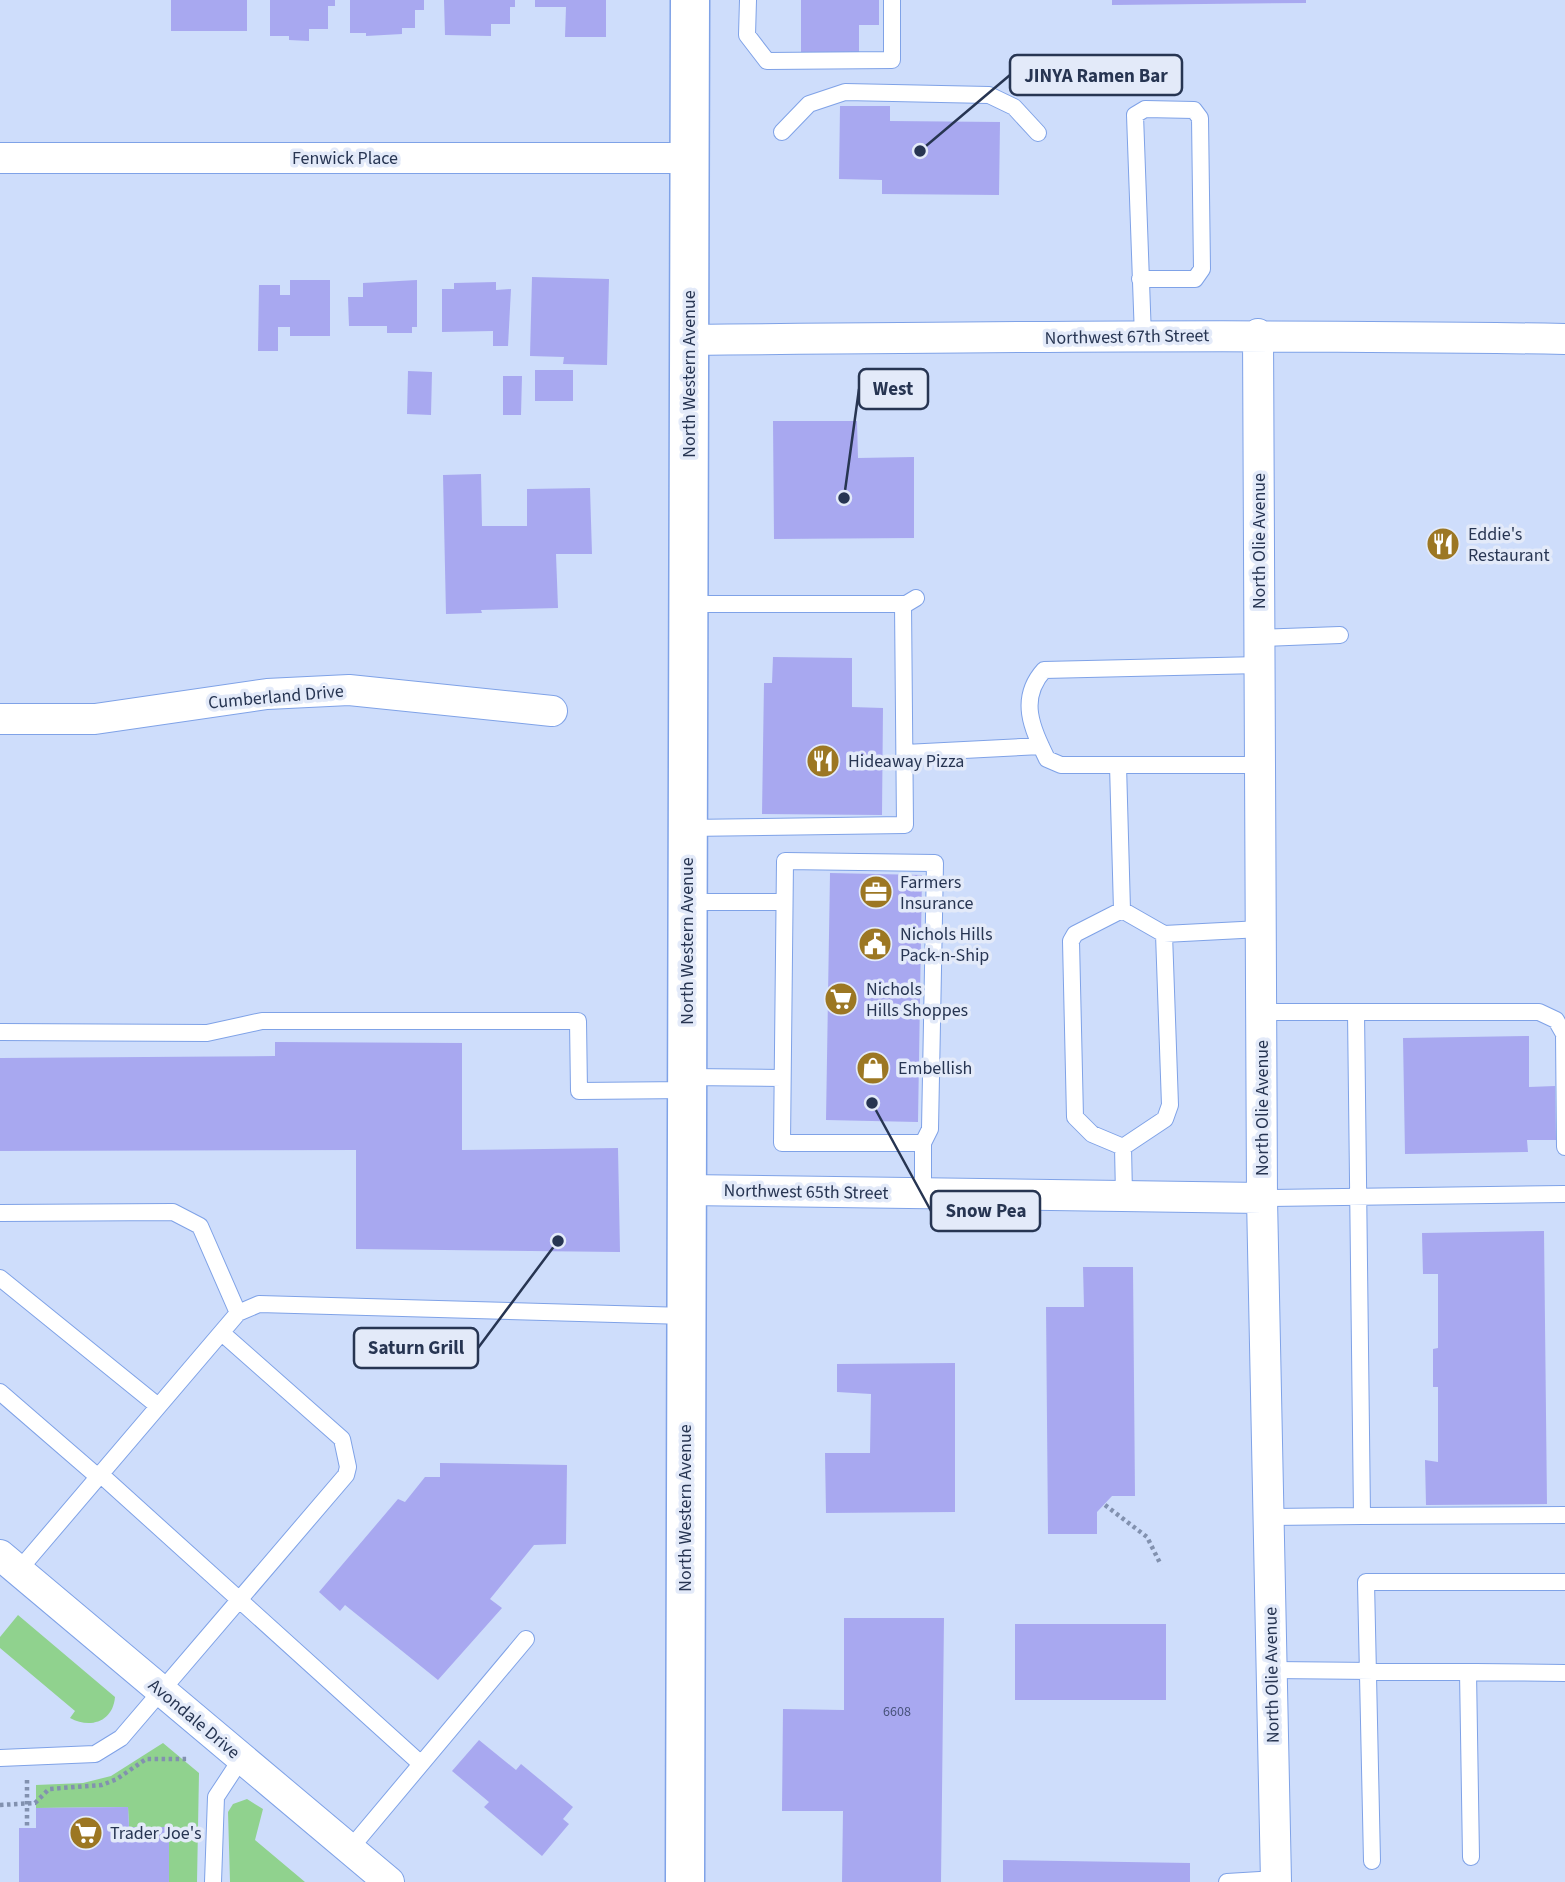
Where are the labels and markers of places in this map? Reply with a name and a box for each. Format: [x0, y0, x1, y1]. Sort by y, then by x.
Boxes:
callout: JINYA Ramen Bar [1010, 55, 1182, 95]
callout: West [859, 369, 928, 409]
place label: Eddie's Restaurant [1468, 522, 1550, 568]
restaurant icon: Eddie's Restaurant [1424, 525, 1462, 563]
restaurant icon: Hideaway Pizza [804, 742, 842, 780]
place label: Hideaway Pizza [848, 749, 964, 774]
place label: Farmers Insurance [900, 870, 973, 916]
office icon: Farmers Insurance [857, 873, 895, 911]
place label: Nichols Hills Pack-n-Ship [900, 922, 992, 968]
public building icon: Nichols Hills Pack-n-Ship [856, 925, 894, 963]
place label: Nichols Hills Shoppes [866, 977, 968, 1023]
supermarket icon: Nichols Hills Shoppes [822, 980, 860, 1018]
shop icon: Embellish [854, 1049, 892, 1087]
place label: Embellish [898, 1056, 972, 1081]
callout: Snow Pea [931, 1191, 1040, 1231]
callout: Saturn Grill [354, 1328, 478, 1368]
supermarket icon: Trader Joe's [67, 1814, 105, 1852]
place label: Trader Joe's [110, 1821, 201, 1846]

